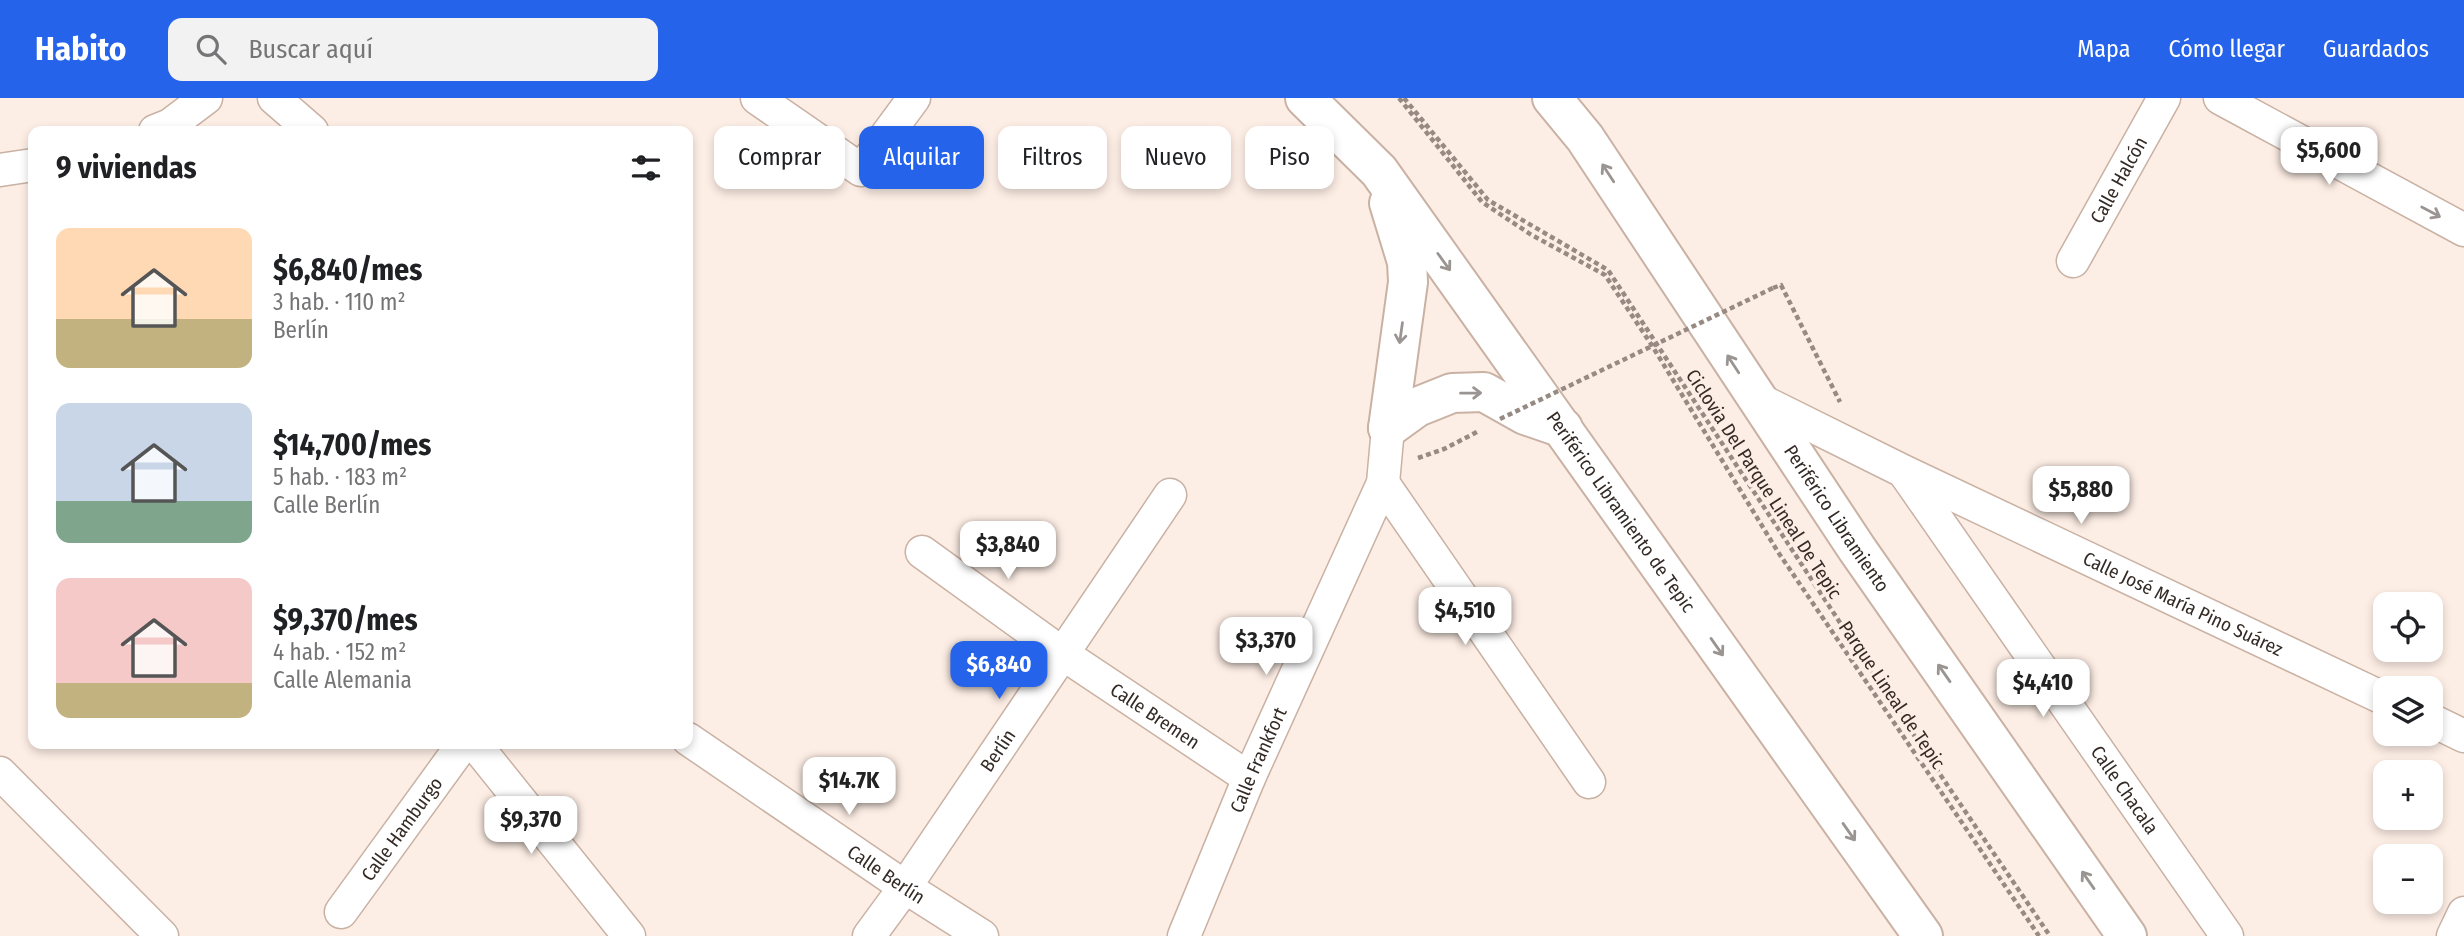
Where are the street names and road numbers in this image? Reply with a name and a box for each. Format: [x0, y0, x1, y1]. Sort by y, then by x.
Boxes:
street label: Calle Halcón [2085, 132, 2152, 227]
street label: Ciclovia Del Parque Lineal De Tepic [1681, 365, 1847, 603]
street label: Periférico Libramiento de Tepic [1542, 407, 1700, 617]
street label: Periférico Libramiento [1780, 440, 1895, 596]
street label: Calle José María Pino Suárez [2079, 546, 2287, 661]
street label: Parque Lineal de Tepic [1834, 617, 1950, 773]
street label: Calle Bremen [1106, 678, 1204, 754]
street label: Calle Frankfort [1225, 703, 1291, 816]
street label: Berlín [975, 725, 1020, 776]
street label: Calle Chacala [2086, 741, 2164, 838]
street label: Calle Hamburgo [356, 772, 447, 885]
street label: Calle Berlín [843, 840, 929, 908]

